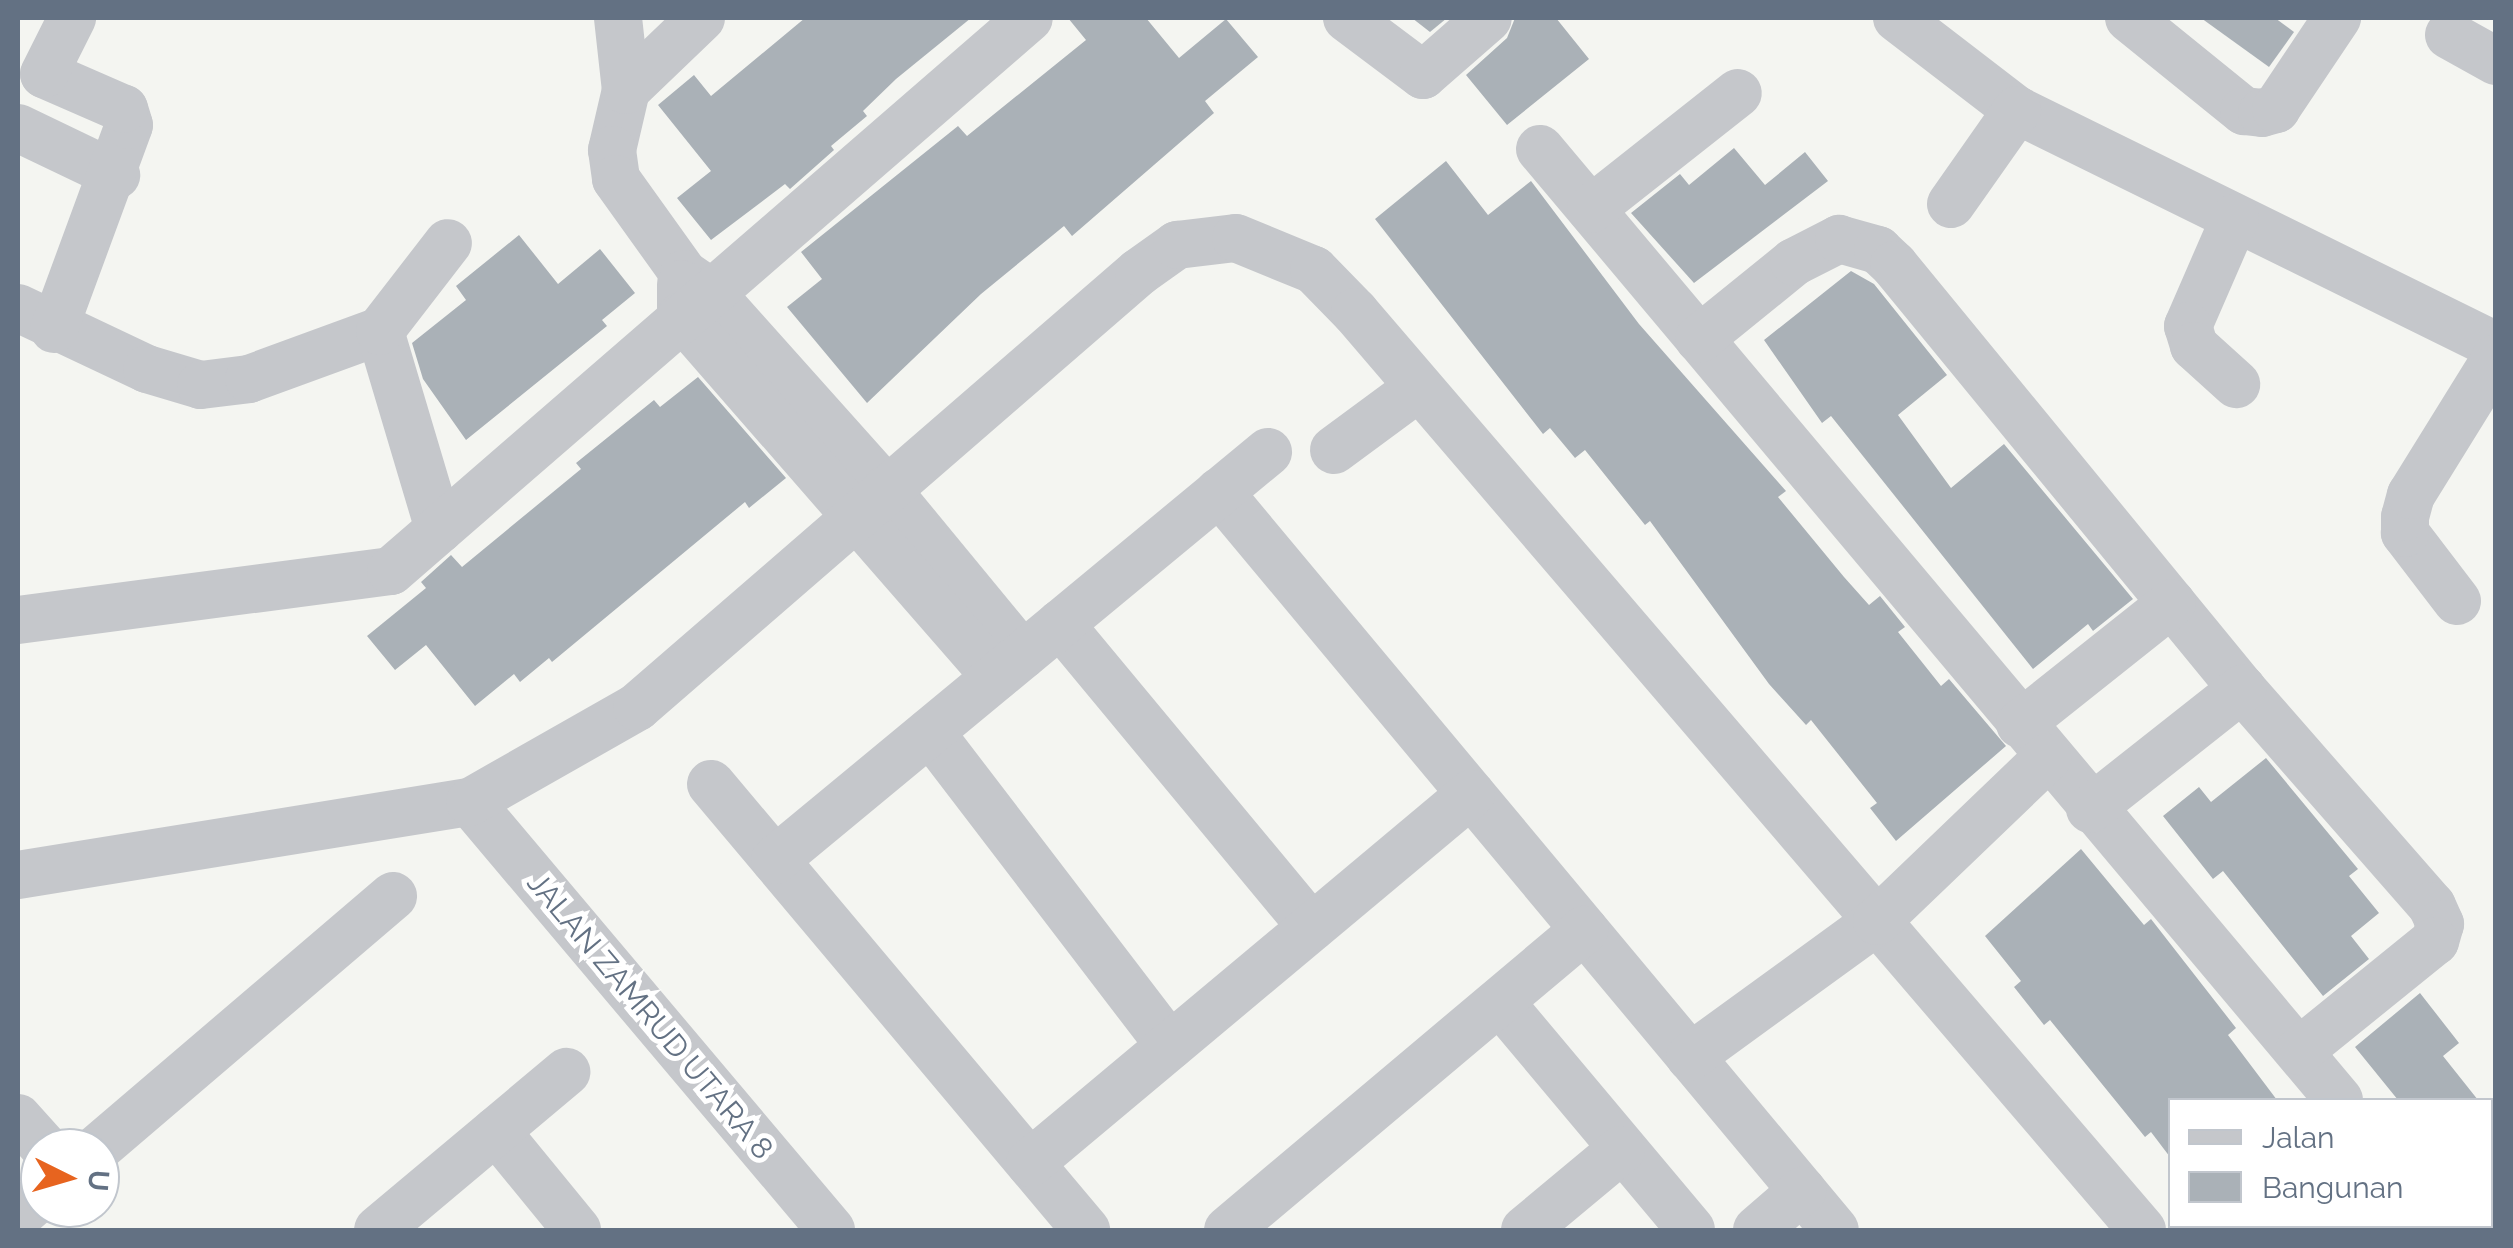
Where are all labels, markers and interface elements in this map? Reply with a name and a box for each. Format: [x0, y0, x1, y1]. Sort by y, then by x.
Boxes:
street label: JALAN ZAMRUD UTARA 8 [519, 865, 781, 1167]
legend [2168, 1098, 2493, 1228]
text: Jalan [2262, 1120, 2335, 1155]
north arrow [20, 1128, 120, 1228]
text: U [81, 1169, 116, 1192]
text: Bangunan [2262, 1170, 2404, 1205]

